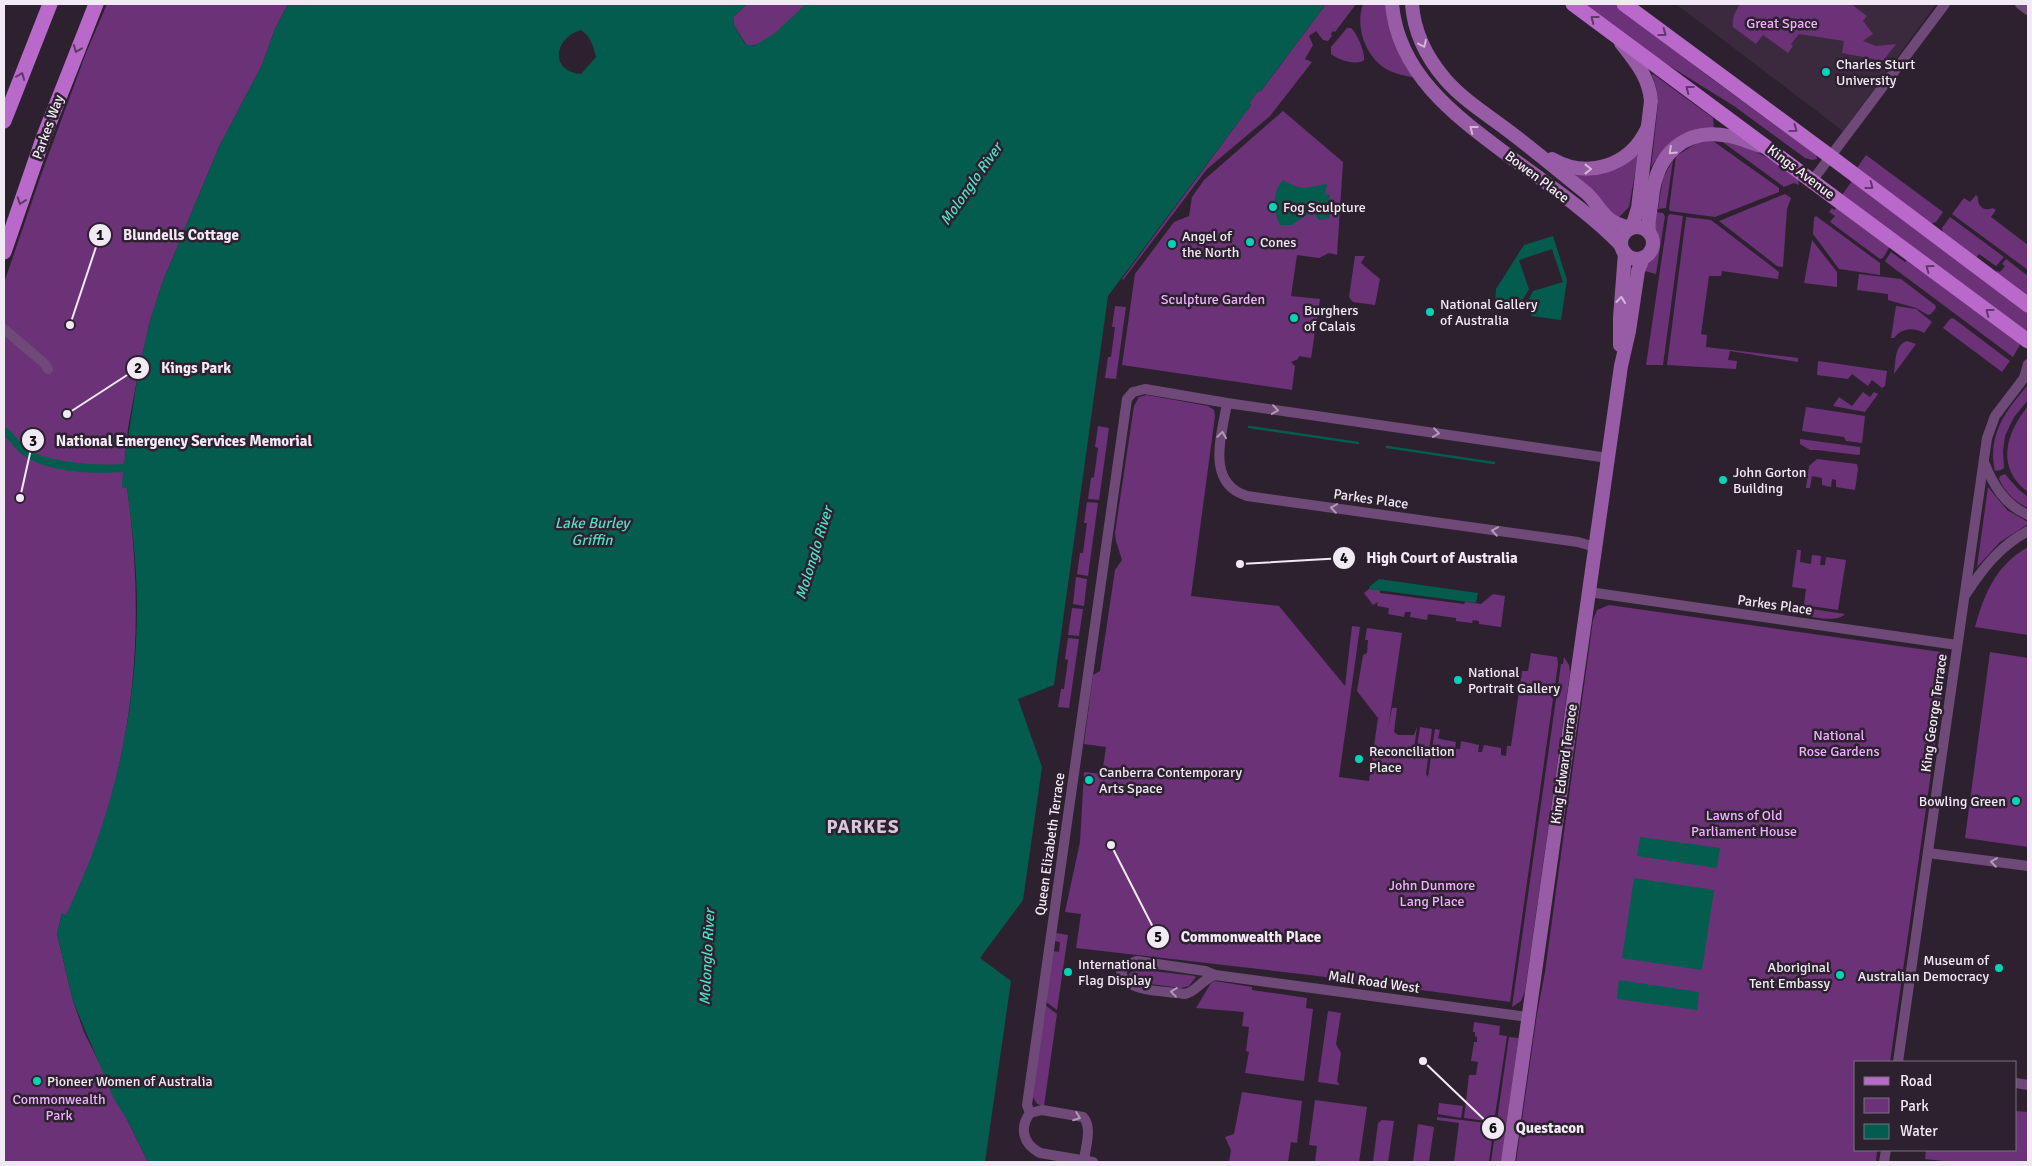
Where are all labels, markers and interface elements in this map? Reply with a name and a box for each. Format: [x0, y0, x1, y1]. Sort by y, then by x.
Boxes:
park label: Great Space [1746, 15, 1818, 32]
one-way arrow [1590, 16, 1600, 25]
one-way arrow [1657, 27, 1667, 36]
one-way arrow [1417, 39, 1427, 48]
one-way arrow [73, 44, 84, 53]
place label: Charles Sturt University [1836, 56, 1915, 89]
marker: Charles Sturt University [1820, 66, 1832, 78]
one-way arrow [15, 72, 25, 81]
one-way arrow [1686, 87, 1695, 95]
street label: Parkes Way [28, 92, 68, 162]
one-way arrow [1788, 123, 1798, 132]
one-way arrow [1469, 126, 1479, 135]
water label: Molonglo River [936, 137, 1007, 228]
street label: Kings Avenue [1764, 141, 1838, 203]
one-way arrow [1669, 145, 1678, 154]
street label: Bowen Place [1502, 147, 1572, 207]
one-way arrow [1584, 164, 1592, 174]
one-way arrow [1864, 180, 1874, 189]
one-way arrow [17, 197, 27, 205]
place label: Fog Sculpture [1283, 199, 1366, 216]
marker: Fog Sculpture [1267, 201, 1279, 213]
callout: Blundells Cottage [88, 220, 249, 250]
text: 1 [96, 226, 104, 244]
text: Blundells Cottage [123, 226, 239, 244]
place label: Angel of the North [1182, 228, 1239, 261]
place label: Cones [1260, 234, 1296, 251]
marker: Cones [1244, 236, 1256, 248]
marker: Angel of the North [1166, 238, 1178, 250]
one-way arrow [1926, 265, 1935, 273]
park label: Sculpture Garden [1161, 291, 1265, 308]
place label: National Gallery of Australia [1440, 296, 1538, 329]
one-way arrow [1615, 296, 1626, 304]
place label: Burghers of Calais [1304, 302, 1358, 335]
marker: National Gallery of Australia [1424, 306, 1436, 318]
one-way arrow [1985, 309, 1995, 318]
marker: Burghers of Calais [1288, 312, 1300, 324]
callout: Kings Park [126, 353, 241, 383]
text: 2 [134, 359, 142, 377]
text: Kings Park [161, 359, 231, 377]
one-way arrow [1271, 404, 1279, 415]
callout: National Emergency Services Memorial [21, 425, 322, 455]
one-way arrow [1432, 427, 1440, 438]
one-way arrow [1216, 430, 1227, 438]
text: 3 [29, 432, 37, 450]
text: National Emergency Services Memorial [56, 432, 313, 450]
place label: John Gorton Building [1733, 464, 1806, 497]
marker: John Gorton Building [1717, 474, 1729, 486]
street label: Parkes Place [1332, 485, 1410, 513]
water label: Molonglo River [791, 502, 837, 602]
one-way arrow [1330, 503, 1338, 514]
water label: Lake Burley Griffin [555, 514, 631, 549]
one-way arrow [1491, 526, 1499, 537]
callout: High Court of Australia [1331, 543, 1528, 573]
text: 4 [1340, 549, 1348, 567]
text: High Court of Australia [1366, 549, 1518, 567]
street label: Parkes Place [1736, 591, 1814, 619]
street label: King George Terrace [1917, 653, 1951, 773]
place label: National Portrait Gallery [1468, 664, 1561, 697]
marker: National Portrait Gallery [1452, 674, 1464, 686]
street label: King Edward Terrace [1547, 703, 1581, 825]
park label: National Rose Gardens [1798, 727, 1880, 760]
place label: Reconciliation Place [1369, 743, 1455, 776]
marker: Reconciliation Place [1353, 753, 1365, 765]
place label: Canberra Contemporary Arts Space [1099, 764, 1242, 797]
street label: Queen Elizabeth Terrace [1032, 771, 1068, 917]
marker: Canberra Contemporary Arts Space [1083, 774, 1095, 786]
place label: Bowling Green [1919, 793, 2006, 810]
marker: Bowling Green [2010, 795, 2022, 807]
park label: Lawns of Old Parliament House [1691, 807, 1797, 840]
district label: PARKES [826, 815, 900, 839]
one-way arrow [1990, 857, 1998, 868]
park label: John Dunmore Lang Place [1389, 877, 1475, 910]
water label: Molonglo River [696, 906, 719, 1005]
callout: Commonwealth Place [1146, 922, 1331, 952]
text: 5 [1154, 928, 1162, 946]
text: Commonwealth Place [1181, 928, 1321, 946]
place label: Museum of Australian Democracy [1858, 952, 1990, 985]
place label: International Flag Display [1078, 956, 1156, 989]
place label: Aboriginal Tent Embassy [1749, 959, 1830, 992]
marker: Museum of Australian Democracy [1993, 962, 2005, 974]
marker: International Flag Display [1062, 966, 1074, 978]
street label: Mall Road West [1327, 967, 1421, 997]
marker: Aboriginal Tent Embassy [1834, 969, 1846, 981]
one-way arrow [1169, 987, 1177, 998]
legend [1854, 1061, 2017, 1151]
text: Road [1900, 1072, 1932, 1090]
place label: Pioneer Women of Australia [47, 1073, 213, 1090]
marker: Pioneer Women of Australia [31, 1075, 43, 1087]
park label: Commonwealth Park [12, 1091, 106, 1124]
text: Park [1900, 1097, 1929, 1115]
one-way arrow [1072, 1111, 1081, 1121]
callout: Questacon [1481, 1113, 1594, 1143]
text: 6 [1489, 1119, 1497, 1137]
text: Questacon [1516, 1119, 1584, 1137]
text: Water [1900, 1122, 1938, 1140]

